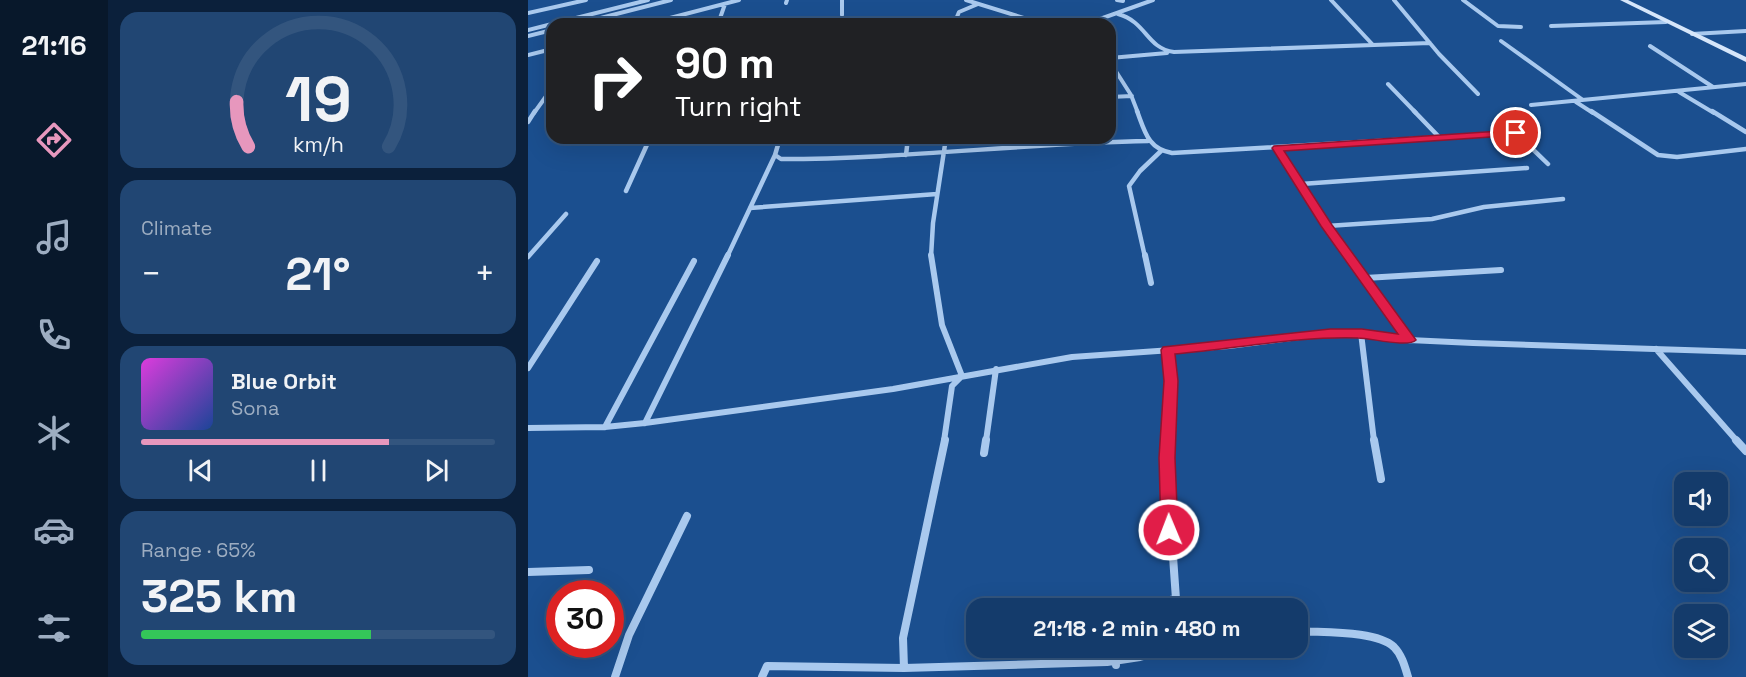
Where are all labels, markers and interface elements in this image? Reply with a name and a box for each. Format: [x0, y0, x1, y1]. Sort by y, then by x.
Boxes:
text: 21:16 [21, 28, 87, 63]
text: 90 m [675, 37, 775, 90]
icon: right [576, 42, 654, 120]
text: 19 [285, 60, 351, 139]
text: Turn right [675, 89, 802, 124]
pin [1490, 107, 1541, 158]
icon: arrive [1499, 116, 1532, 149]
icon: directions [33, 119, 75, 161]
text: km/h [292, 131, 344, 158]
text: Climate [141, 215, 212, 241]
icon: music [33, 216, 75, 258]
text: 21° [286, 246, 350, 303]
text: − [141, 253, 161, 295]
text: + [475, 253, 495, 295]
icon: phone [33, 314, 75, 356]
text: Blue Orbit [231, 367, 337, 395]
text: Sona [231, 395, 279, 421]
icon: climate [33, 412, 75, 454]
icon: previous [184, 454, 217, 487]
icon: pause [302, 454, 335, 487]
icon: next [420, 454, 453, 487]
map controls [1674, 472, 1728, 658]
button: sound [1674, 472, 1728, 526]
position arrow [1137, 498, 1201, 562]
icon: car [33, 509, 75, 551]
text: Range · 65% [141, 537, 256, 563]
button: search [1674, 538, 1728, 592]
text: 325 km [141, 568, 297, 625]
speed limit sign: 30 [546, 580, 624, 658]
button: layers [1674, 604, 1728, 658]
icon: filters [33, 607, 75, 649]
text: 21:18 · 2 min · 480 m [1033, 614, 1241, 642]

